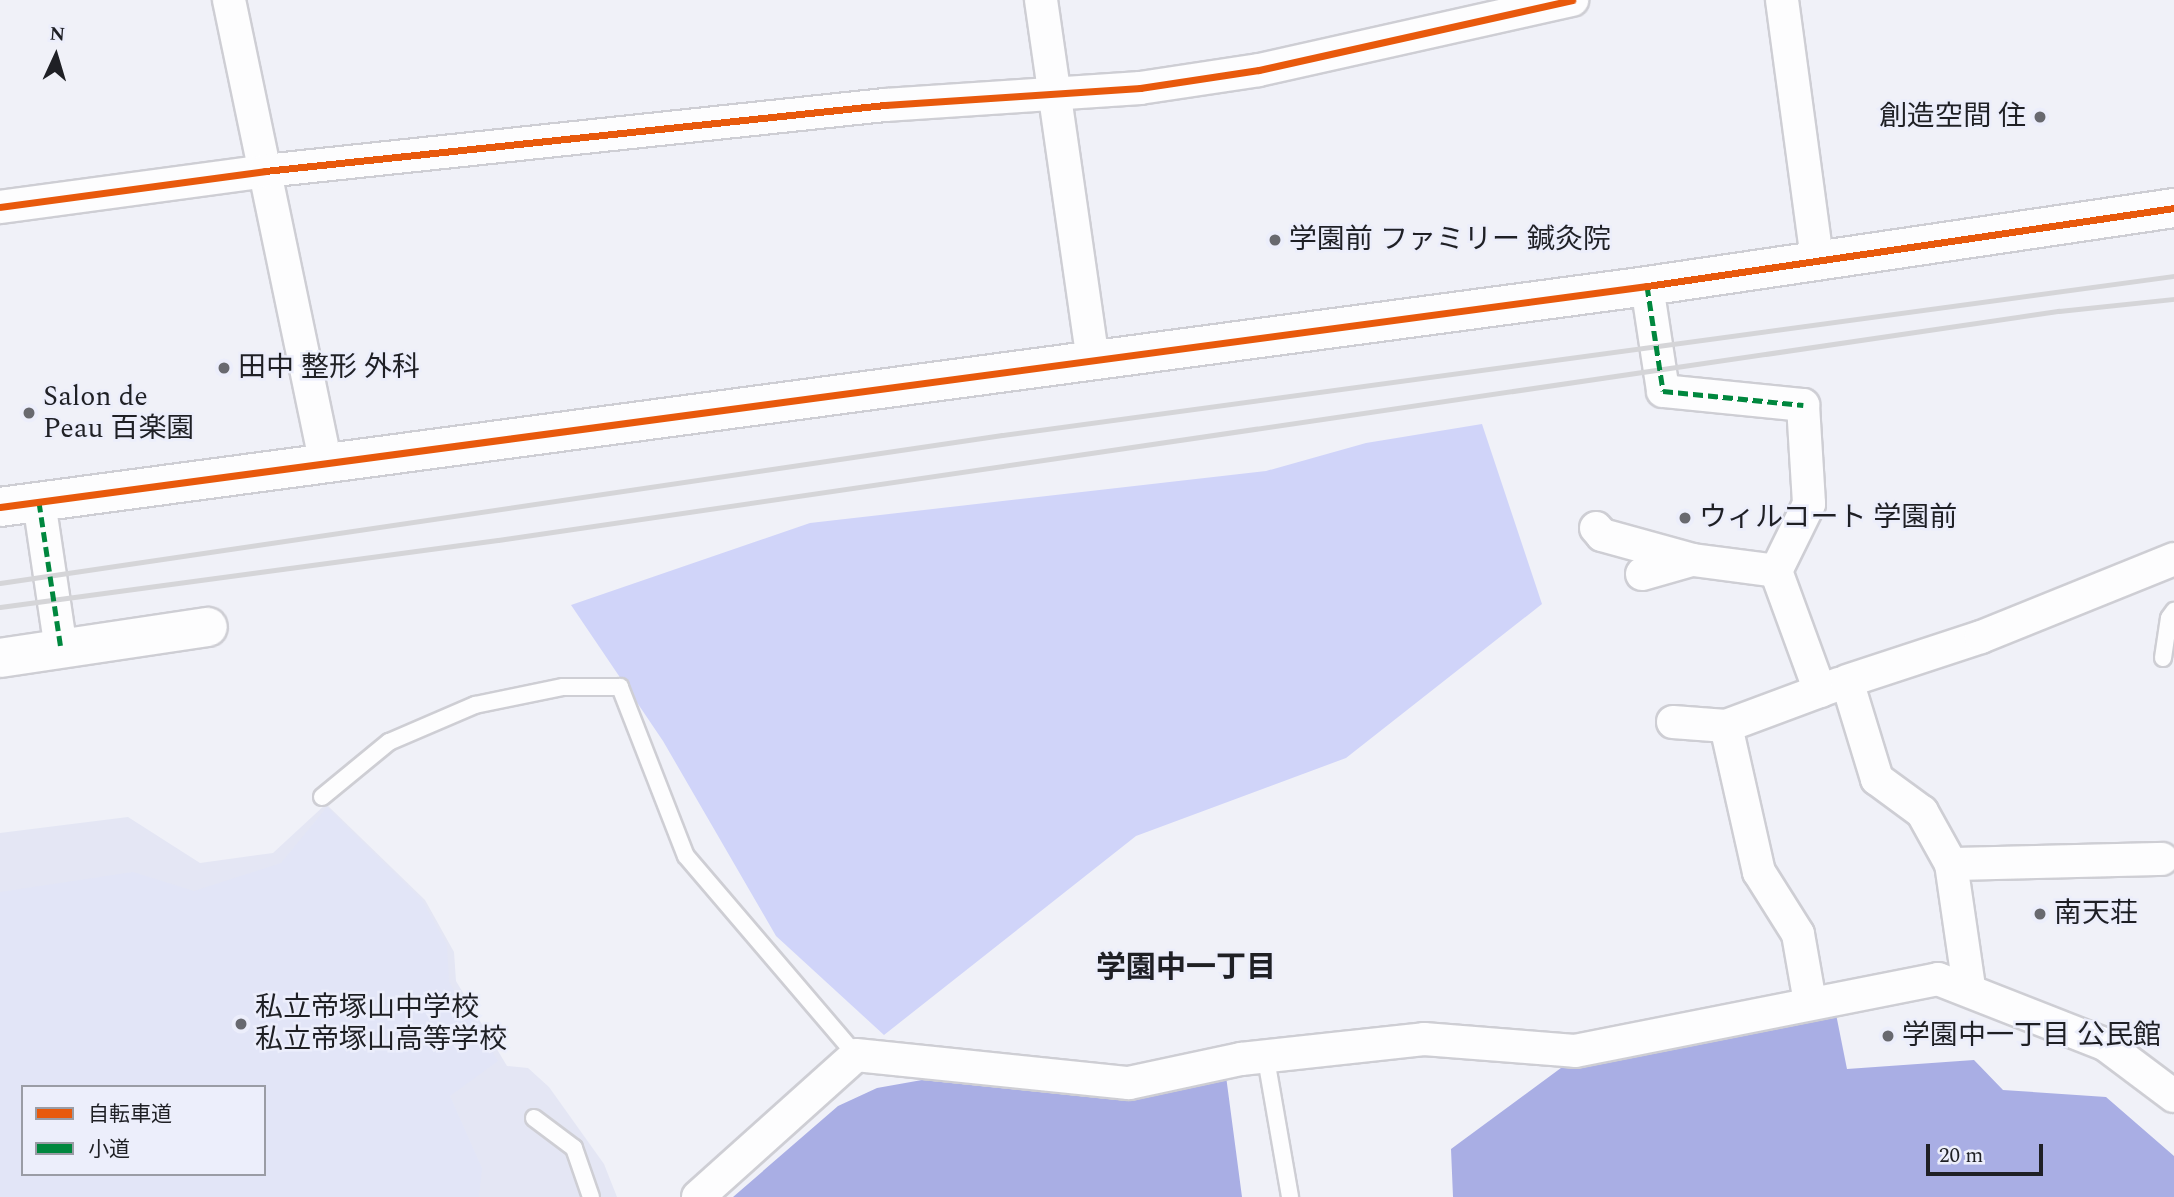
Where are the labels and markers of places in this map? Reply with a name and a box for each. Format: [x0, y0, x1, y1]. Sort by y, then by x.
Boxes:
place label: 創造空間 住 [1879, 100, 2026, 134]
marker: 創造空間 住 [2032, 109, 2048, 125]
place label: 学園前 ファミリー 鍼灸院 [1289, 223, 1611, 257]
marker: 学園前 ファミリー 鍼灸院 [1267, 232, 1283, 248]
place label: 田中 整形 外科 [238, 351, 420, 385]
marker: 田中 整形 外科 [216, 360, 232, 376]
place label: Salon de Peau 百楽園 [43, 380, 194, 446]
marker: Salon de Peau 百楽園 [21, 405, 37, 421]
place label: ウィルコート 学園前 [1699, 501, 1958, 535]
marker: ウィルコート 学園前 [1677, 510, 1693, 526]
place label: 南天荘 [2054, 897, 2138, 931]
marker: 南天荘 [2032, 906, 2048, 922]
place label: 私立帝塚山中学校 私立帝塚山高等学校 [255, 991, 507, 1057]
marker: 私立帝塚山中学校 私立帝塚山高等学校 [233, 1016, 249, 1032]
place label: 学園中一丁目 公民館 [1902, 1019, 2161, 1053]
marker: 学園中一丁目 公民館 [1880, 1028, 1896, 1044]

